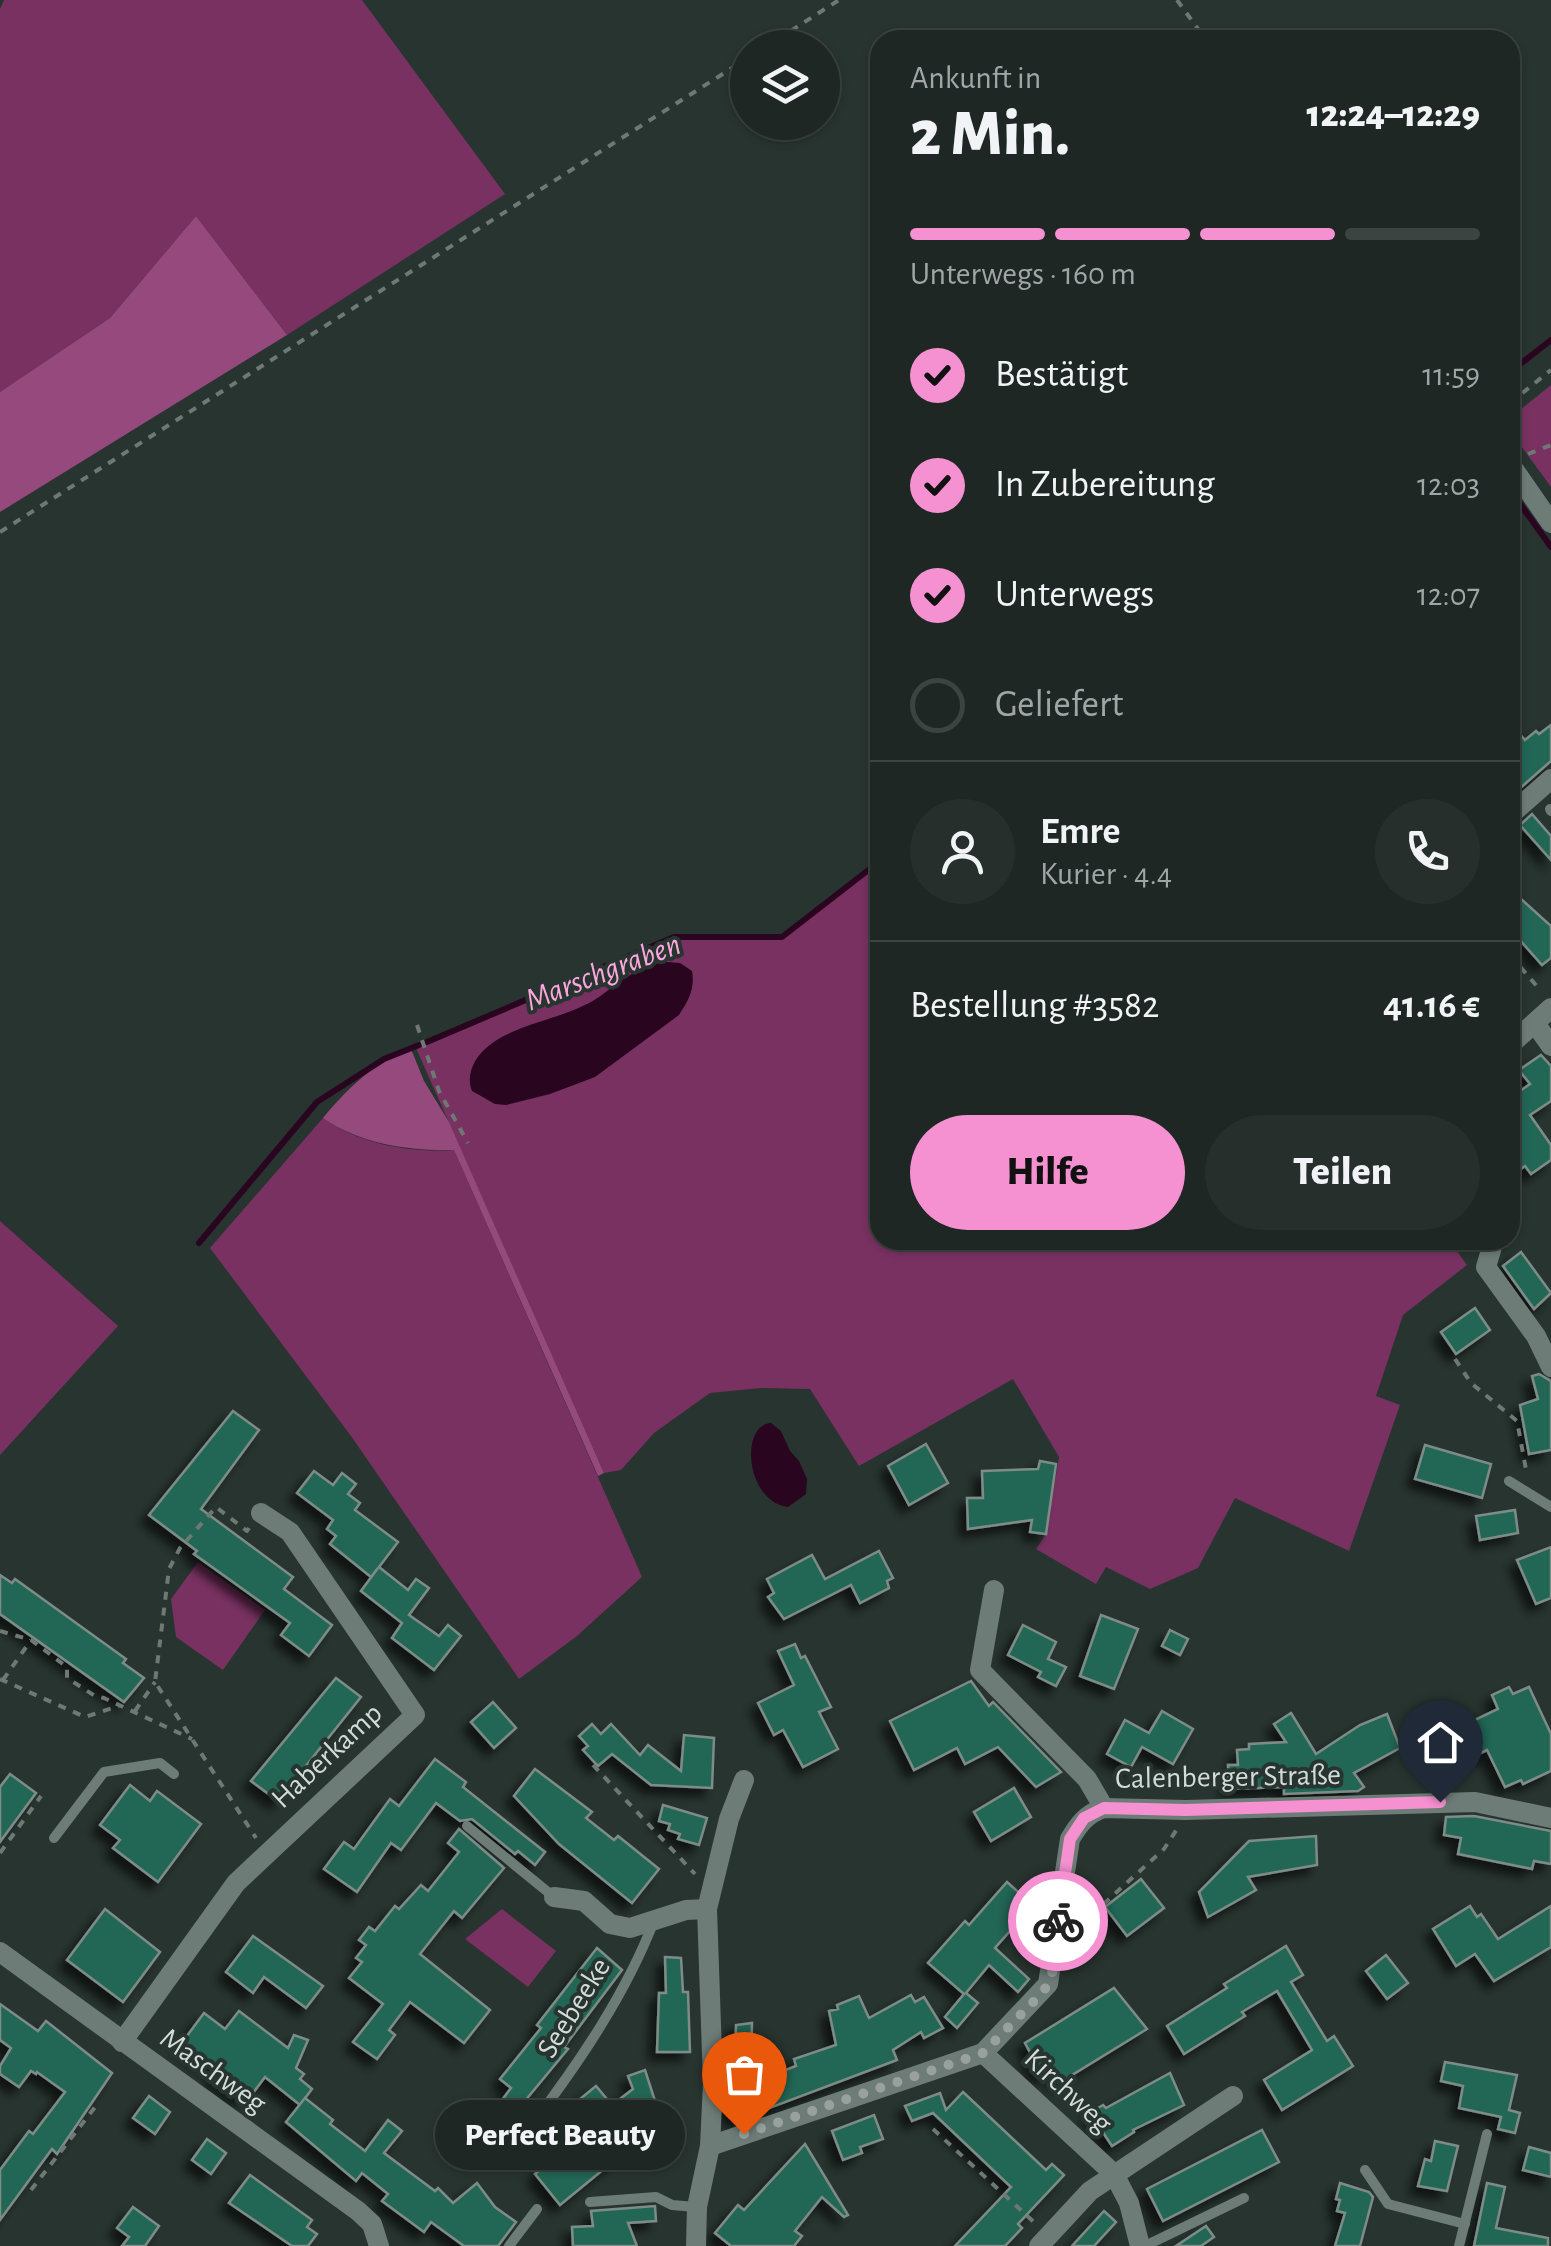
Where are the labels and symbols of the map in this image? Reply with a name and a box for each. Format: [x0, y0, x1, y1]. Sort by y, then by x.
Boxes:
water label: Marschgraben [521, 928, 685, 1016]
street label: Haberkamp [266, 1698, 388, 1814]
pin [1398, 1700, 1483, 1803]
street label: Calenberger Straße [1115, 1760, 1341, 1794]
courier [1008, 1871, 1108, 1971]
street label: Seebeeke [532, 1953, 616, 2063]
street label: Maschweg [154, 2023, 272, 2119]
pin [702, 2032, 787, 2135]
street label: Kirchweg [1018, 2043, 1118, 2139]
callout: Perfect Beauty [434, 2099, 684, 2169]

